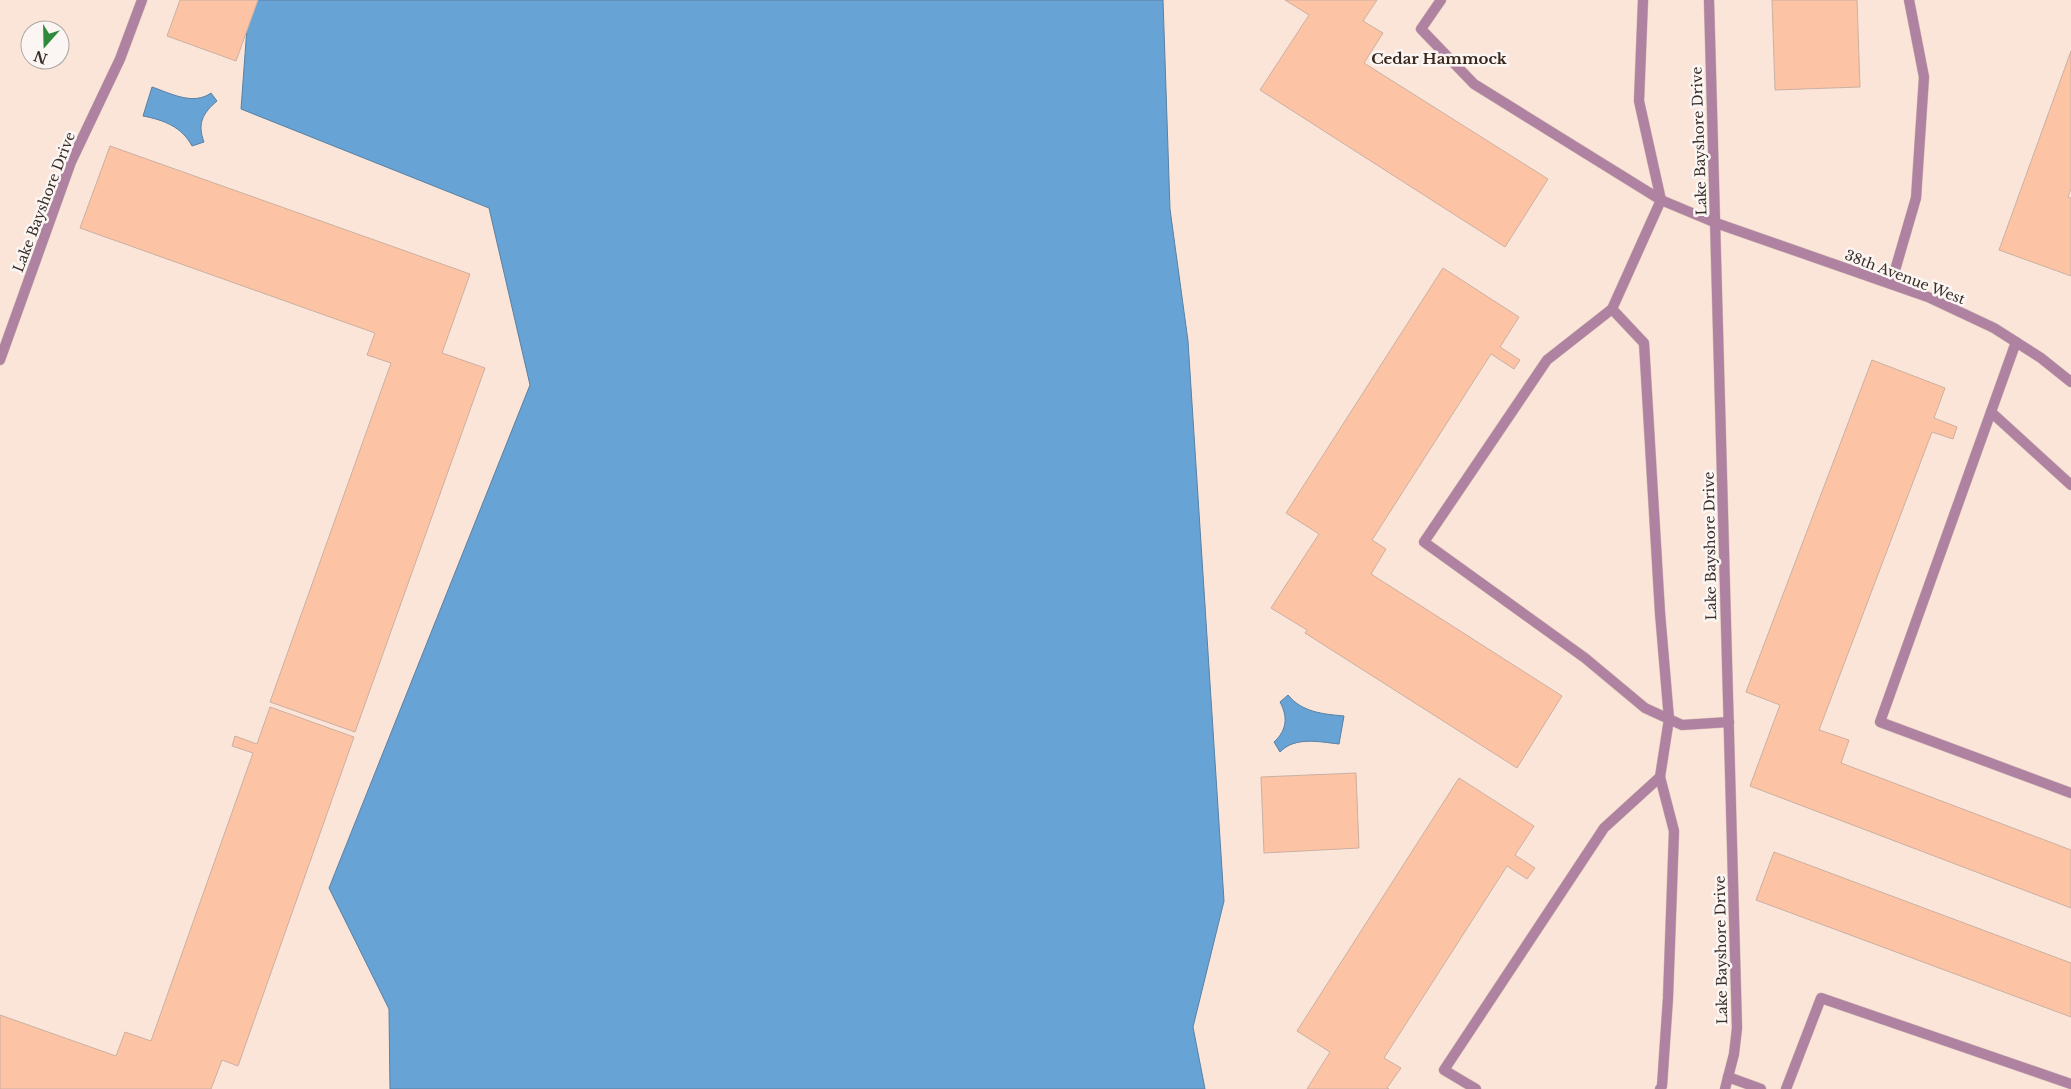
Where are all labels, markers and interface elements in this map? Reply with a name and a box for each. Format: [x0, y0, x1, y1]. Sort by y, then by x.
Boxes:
north arrow [20, 20, 70, 70]
text: N [31, 47, 50, 68]
district label: Cedar Hammock [1371, 49, 1508, 68]
street label: Lake Bayshore Drive [1687, 66, 1711, 216]
street label: Lake Bayshore Drive [9, 129, 79, 275]
street label: 38th Avenue West [1842, 246, 1968, 308]
street label: Lake Bayshore Drive [1700, 471, 1720, 621]
street label: Lake Bayshore Drive [1711, 875, 1731, 1025]

